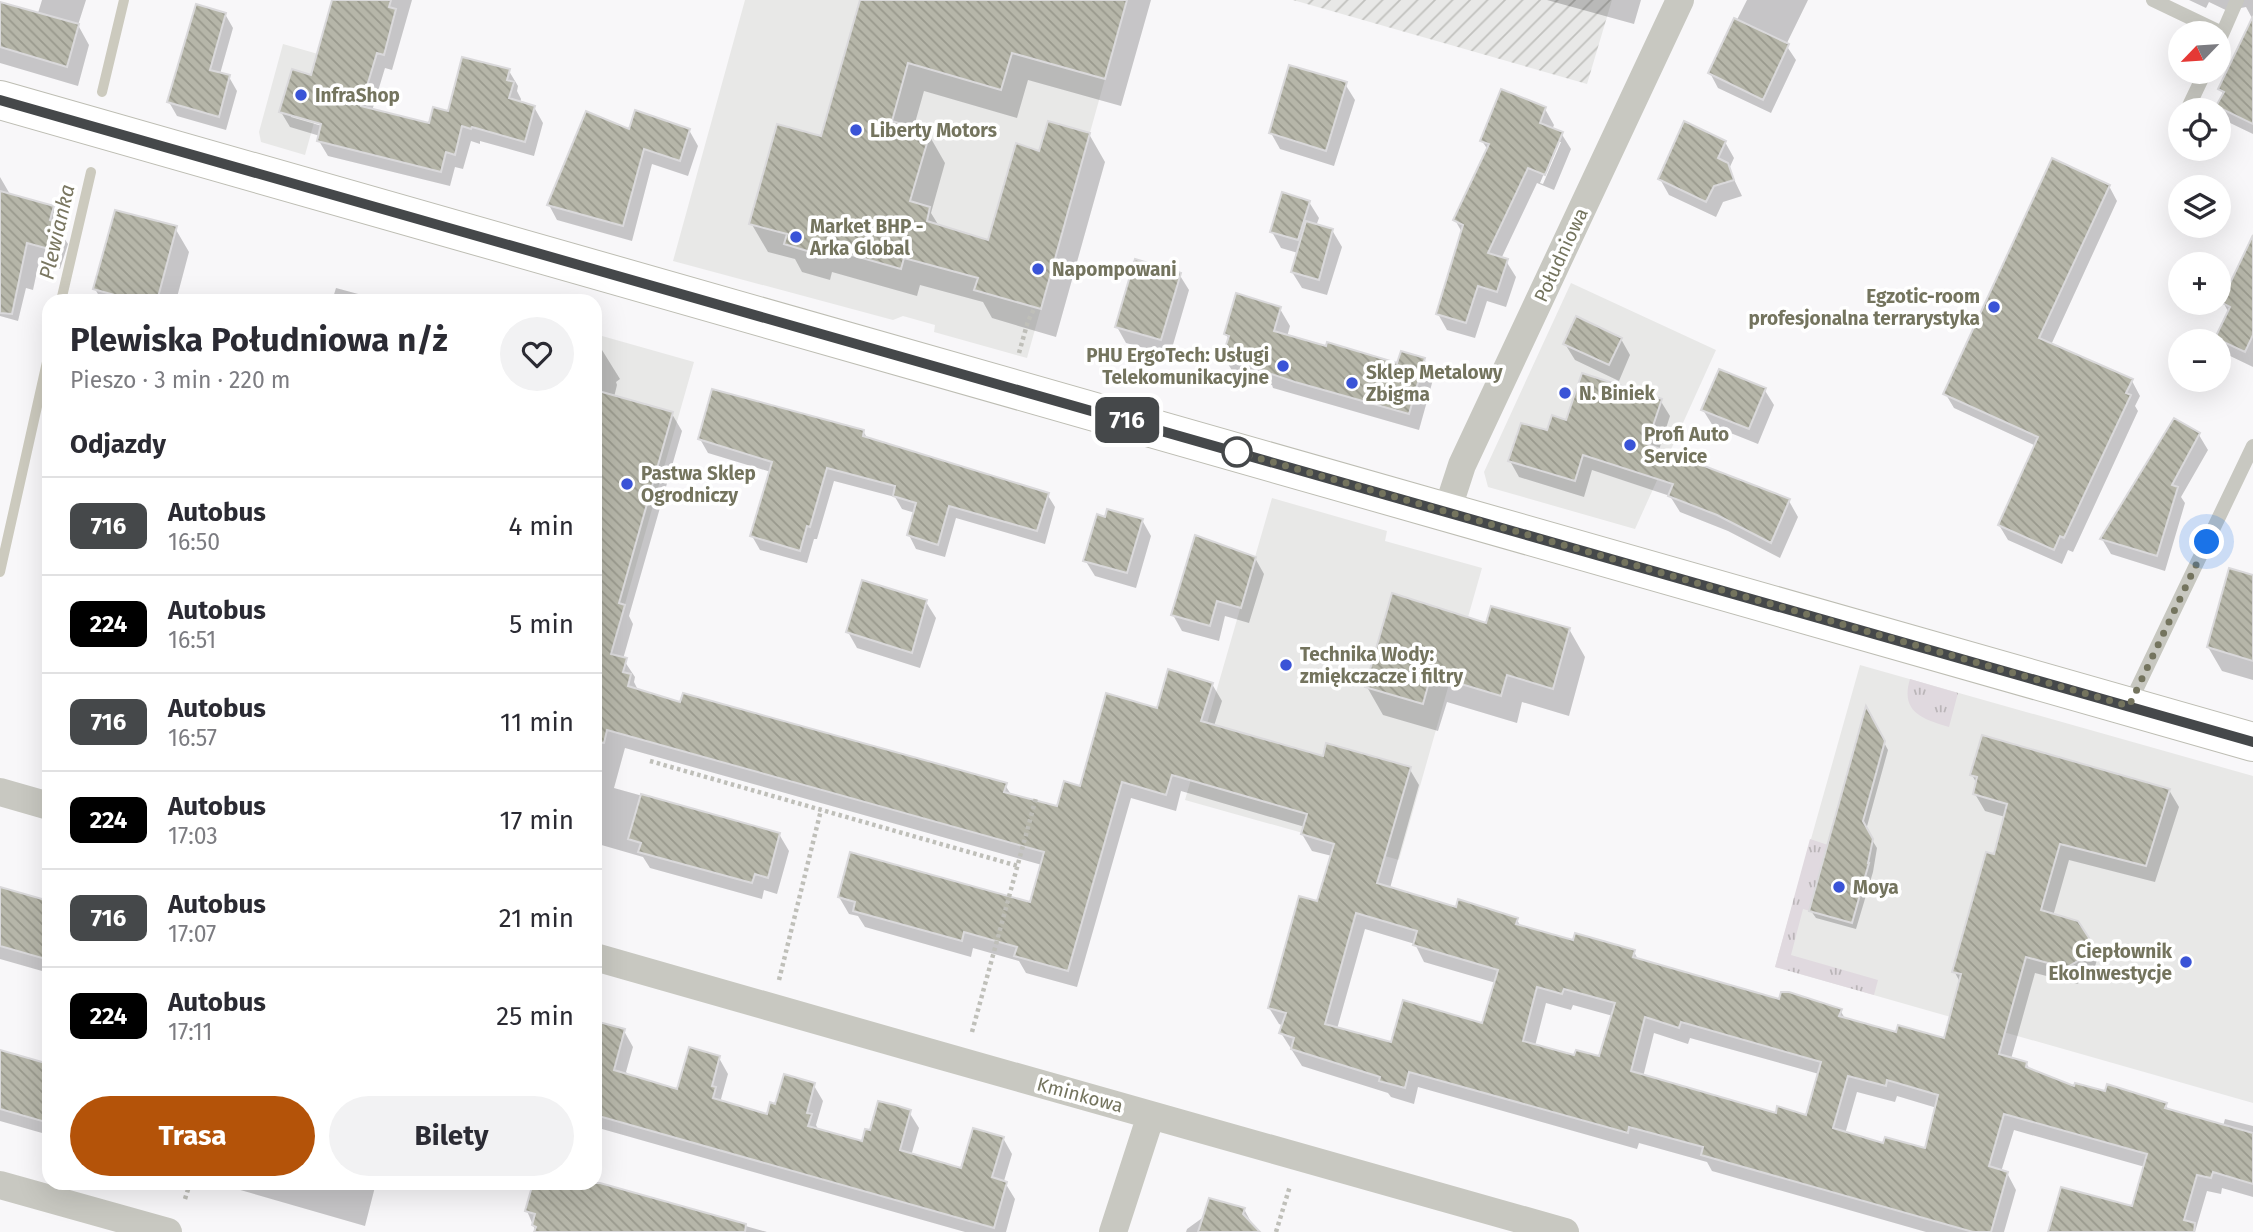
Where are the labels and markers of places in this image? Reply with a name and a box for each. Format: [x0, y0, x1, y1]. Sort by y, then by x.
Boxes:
place label: InfraShop [315, 84, 400, 107]
marker: InfraShop [293, 87, 309, 103]
place label: Liberty Motors [870, 119, 997, 142]
marker: Liberty Motors [848, 122, 864, 138]
place label: Market BHP - Arka Global [809, 215, 924, 260]
marker: Market BHP - Arka Global [788, 229, 804, 245]
place label: Napompowani [1052, 258, 1177, 281]
marker: Napompowani [1030, 261, 1046, 277]
place label: Egzotic-room profesjonalna terrarystyka [1749, 285, 1980, 330]
marker: Egzotic-room profesjonalna terrarystyka [1986, 299, 2002, 315]
place label: PHU ErgoTech: Usługi Telekomunikacyjne [1086, 344, 1269, 389]
marker: PHU ErgoTech: Usługi Telekomunikacyjne [1275, 358, 1291, 374]
place label: Sklep Metalowy Zbigma [1366, 361, 1503, 406]
marker: Sklep Metalowy Zbigma [1344, 375, 1360, 391]
place label: N. Biniek [1579, 382, 1656, 405]
marker: N. Biniek [1557, 385, 1573, 401]
place label: Profi Auto Service [1644, 423, 1729, 468]
unlabelled marker [1222, 437, 1252, 467]
marker: Profi Auto Service [1622, 437, 1638, 453]
place label: Pastwa Sklep Ogrodniczy [641, 462, 756, 507]
marker: Pastwa Sklep Ogrodniczy [619, 476, 635, 492]
place label: Technika Wody: zmiękczacze i filtry [1300, 643, 1463, 688]
marker: Technika Wody: zmiękczacze i filtry [1278, 657, 1294, 673]
place label: Moya [1853, 876, 1899, 899]
marker: Moya [1831, 879, 1847, 895]
place label: Ciepłownik EkoInwestycje [2048, 940, 2173, 985]
marker: Ciepłownik EkoInwestycje [2178, 954, 2194, 970]

